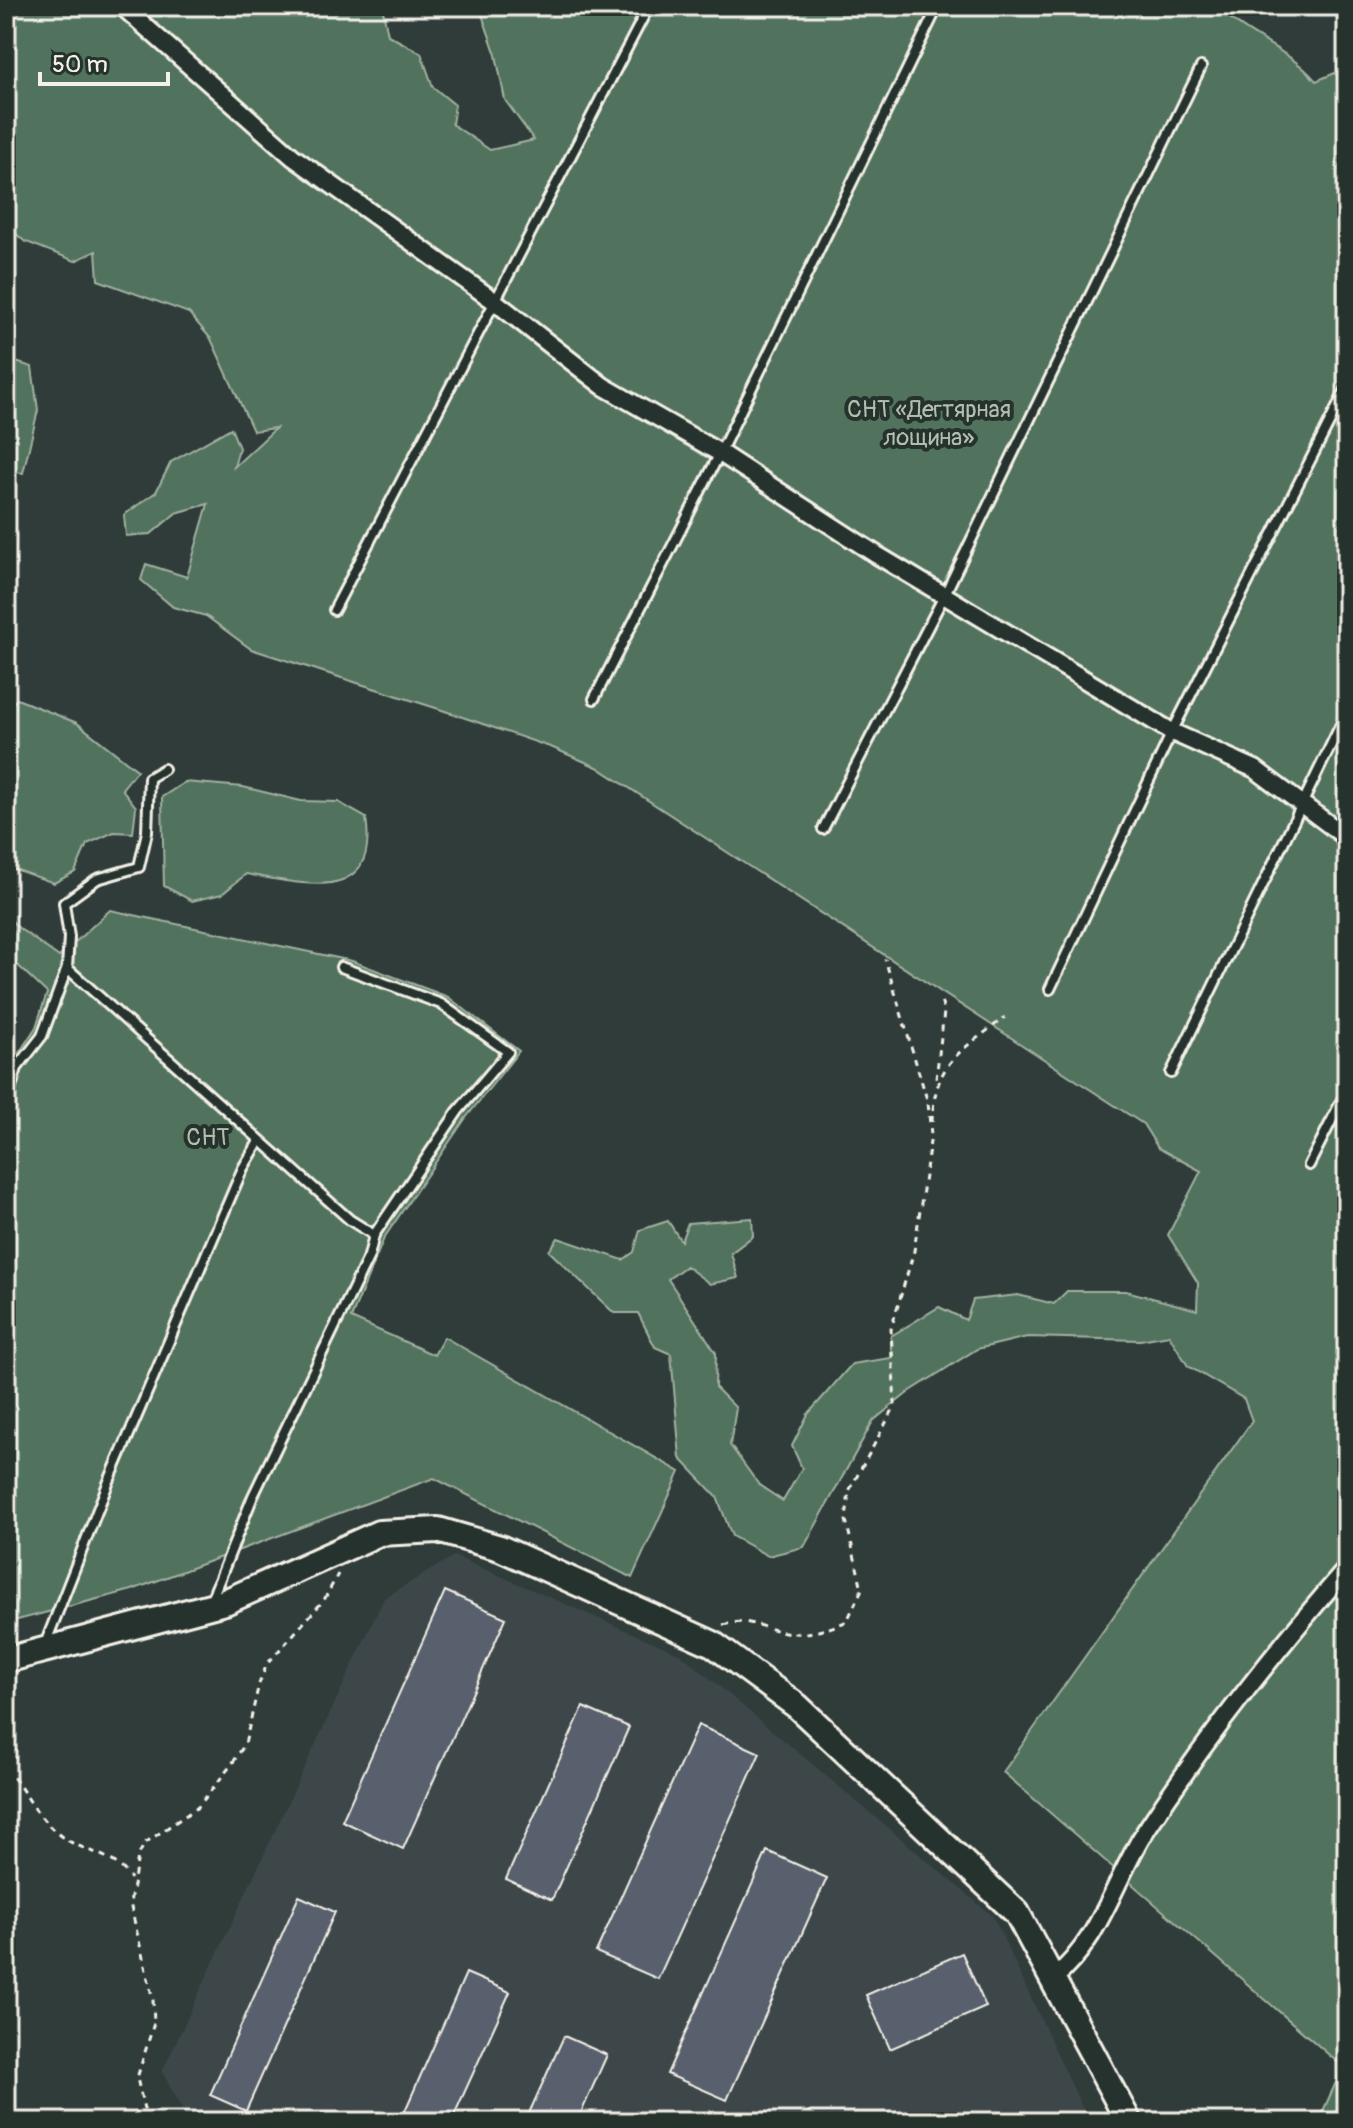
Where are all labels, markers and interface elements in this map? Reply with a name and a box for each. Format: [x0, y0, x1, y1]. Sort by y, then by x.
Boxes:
scale bar [40, 36, 168, 86]
text: 50 m [52, 50, 108, 79]
park label: СНТ «Дегтярная лощина» [847, 395, 1011, 452]
park label: СНТ [186, 1123, 230, 1152]

